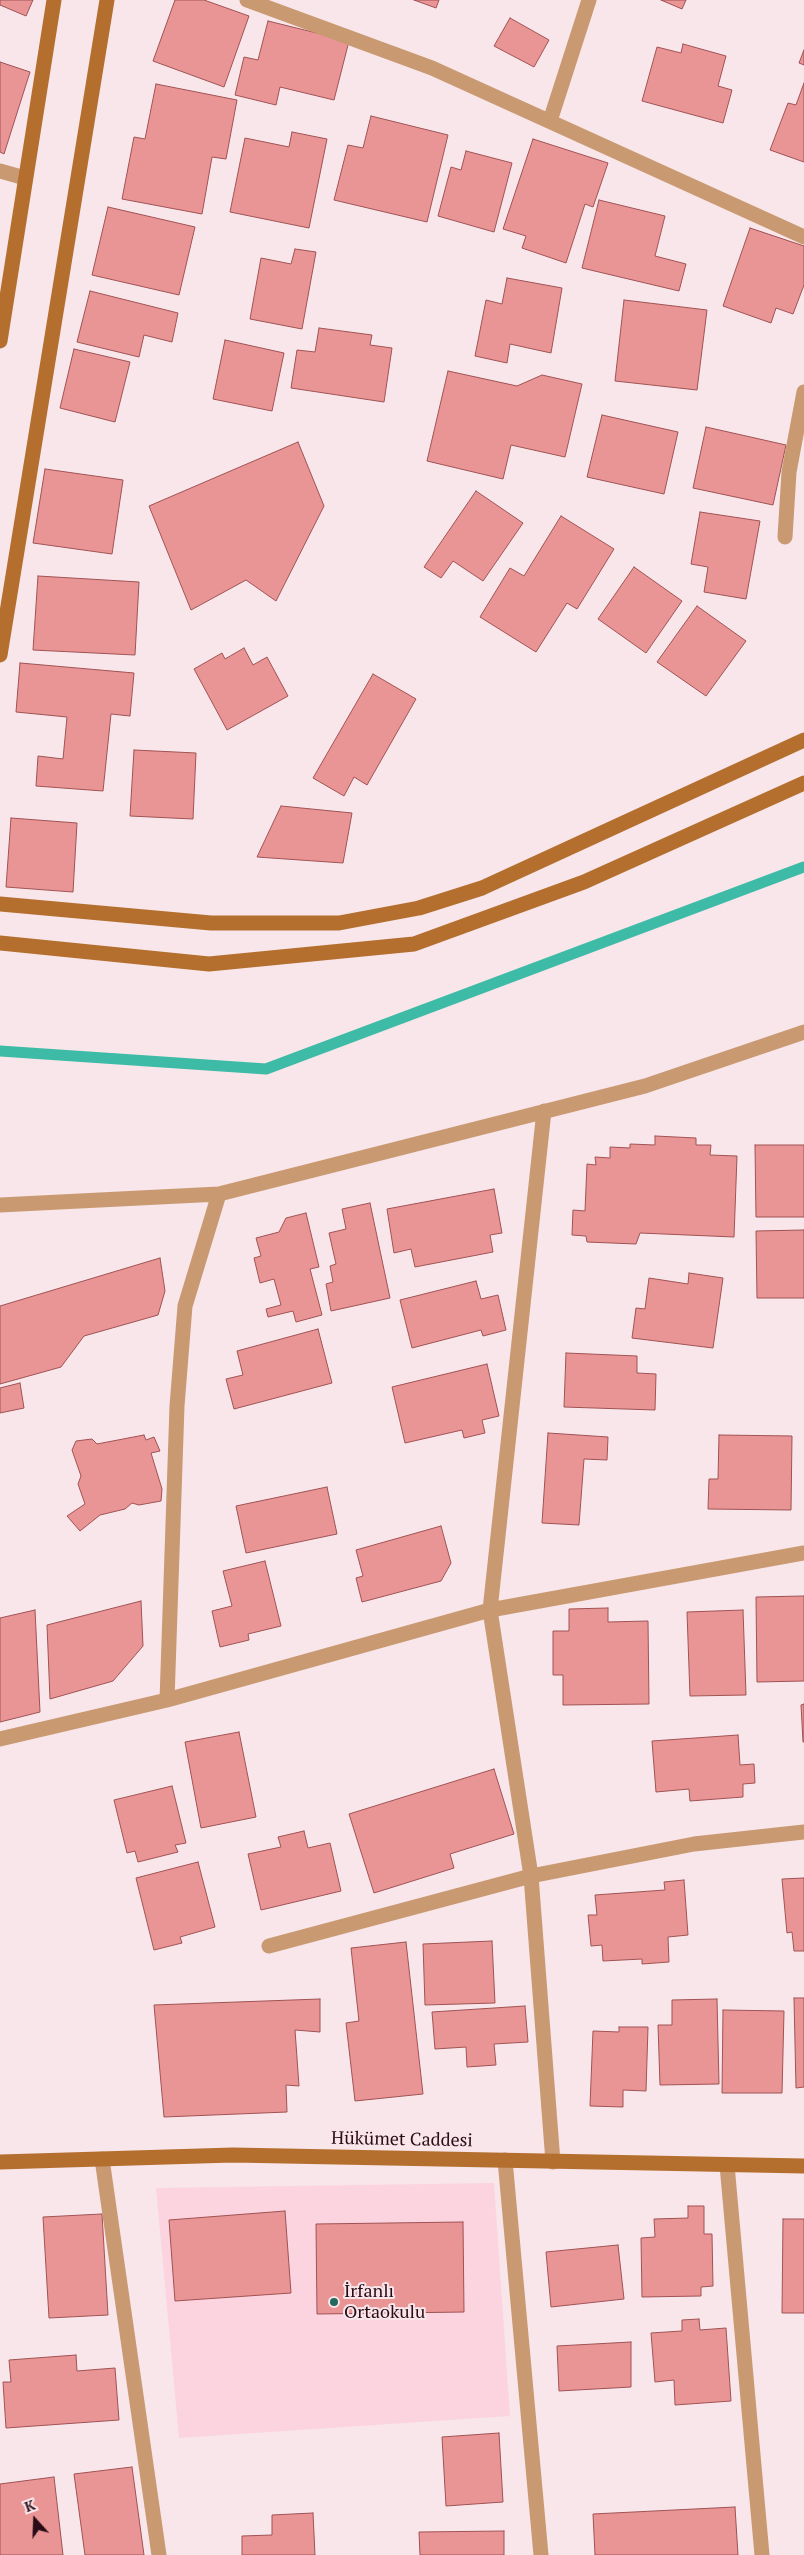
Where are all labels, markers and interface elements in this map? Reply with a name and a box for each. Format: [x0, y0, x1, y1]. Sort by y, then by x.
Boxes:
street label: Hükümet Caddesi [331, 2128, 473, 2152]
place label: İrfanlı Ortaokulu [344, 2281, 425, 2324]
marker: İrfanlı Ortaokulu [328, 2296, 340, 2308]
north arrow [10, 2495, 60, 2545]
text: K [22, 2495, 38, 2516]

